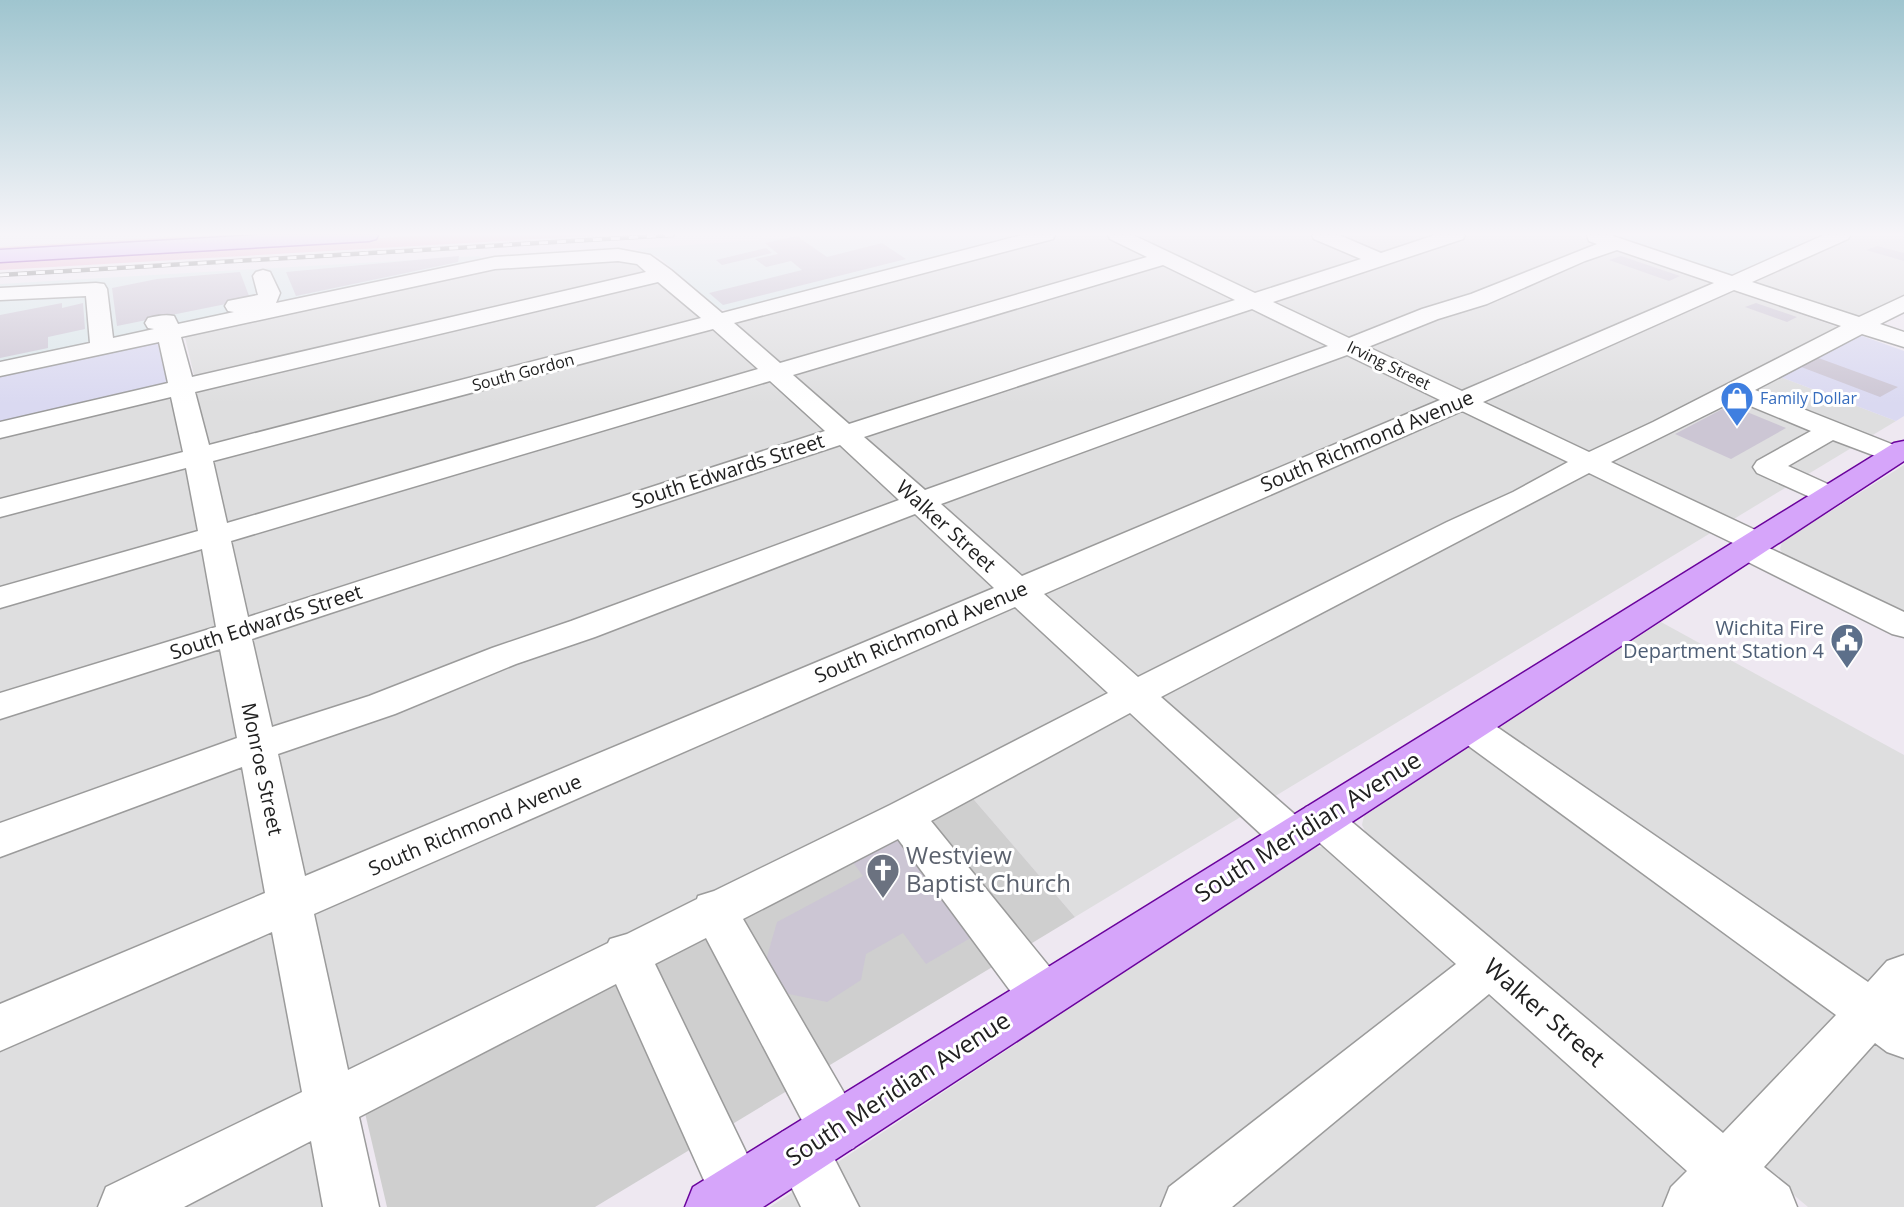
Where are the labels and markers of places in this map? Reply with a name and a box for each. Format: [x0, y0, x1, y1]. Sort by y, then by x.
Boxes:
shop icon: Family Dollar [1719, 380, 1755, 427]
place label: Family Dollar [1760, 387, 1857, 409]
place label: Wichita Fire Department Station 4 [1623, 614, 1825, 664]
public building icon: Wichita Fire Department Station 4 [1829, 622, 1865, 669]
place label: Westview Baptist Church [906, 838, 1071, 899]
church icon: Westview Baptist Church [865, 852, 901, 899]

